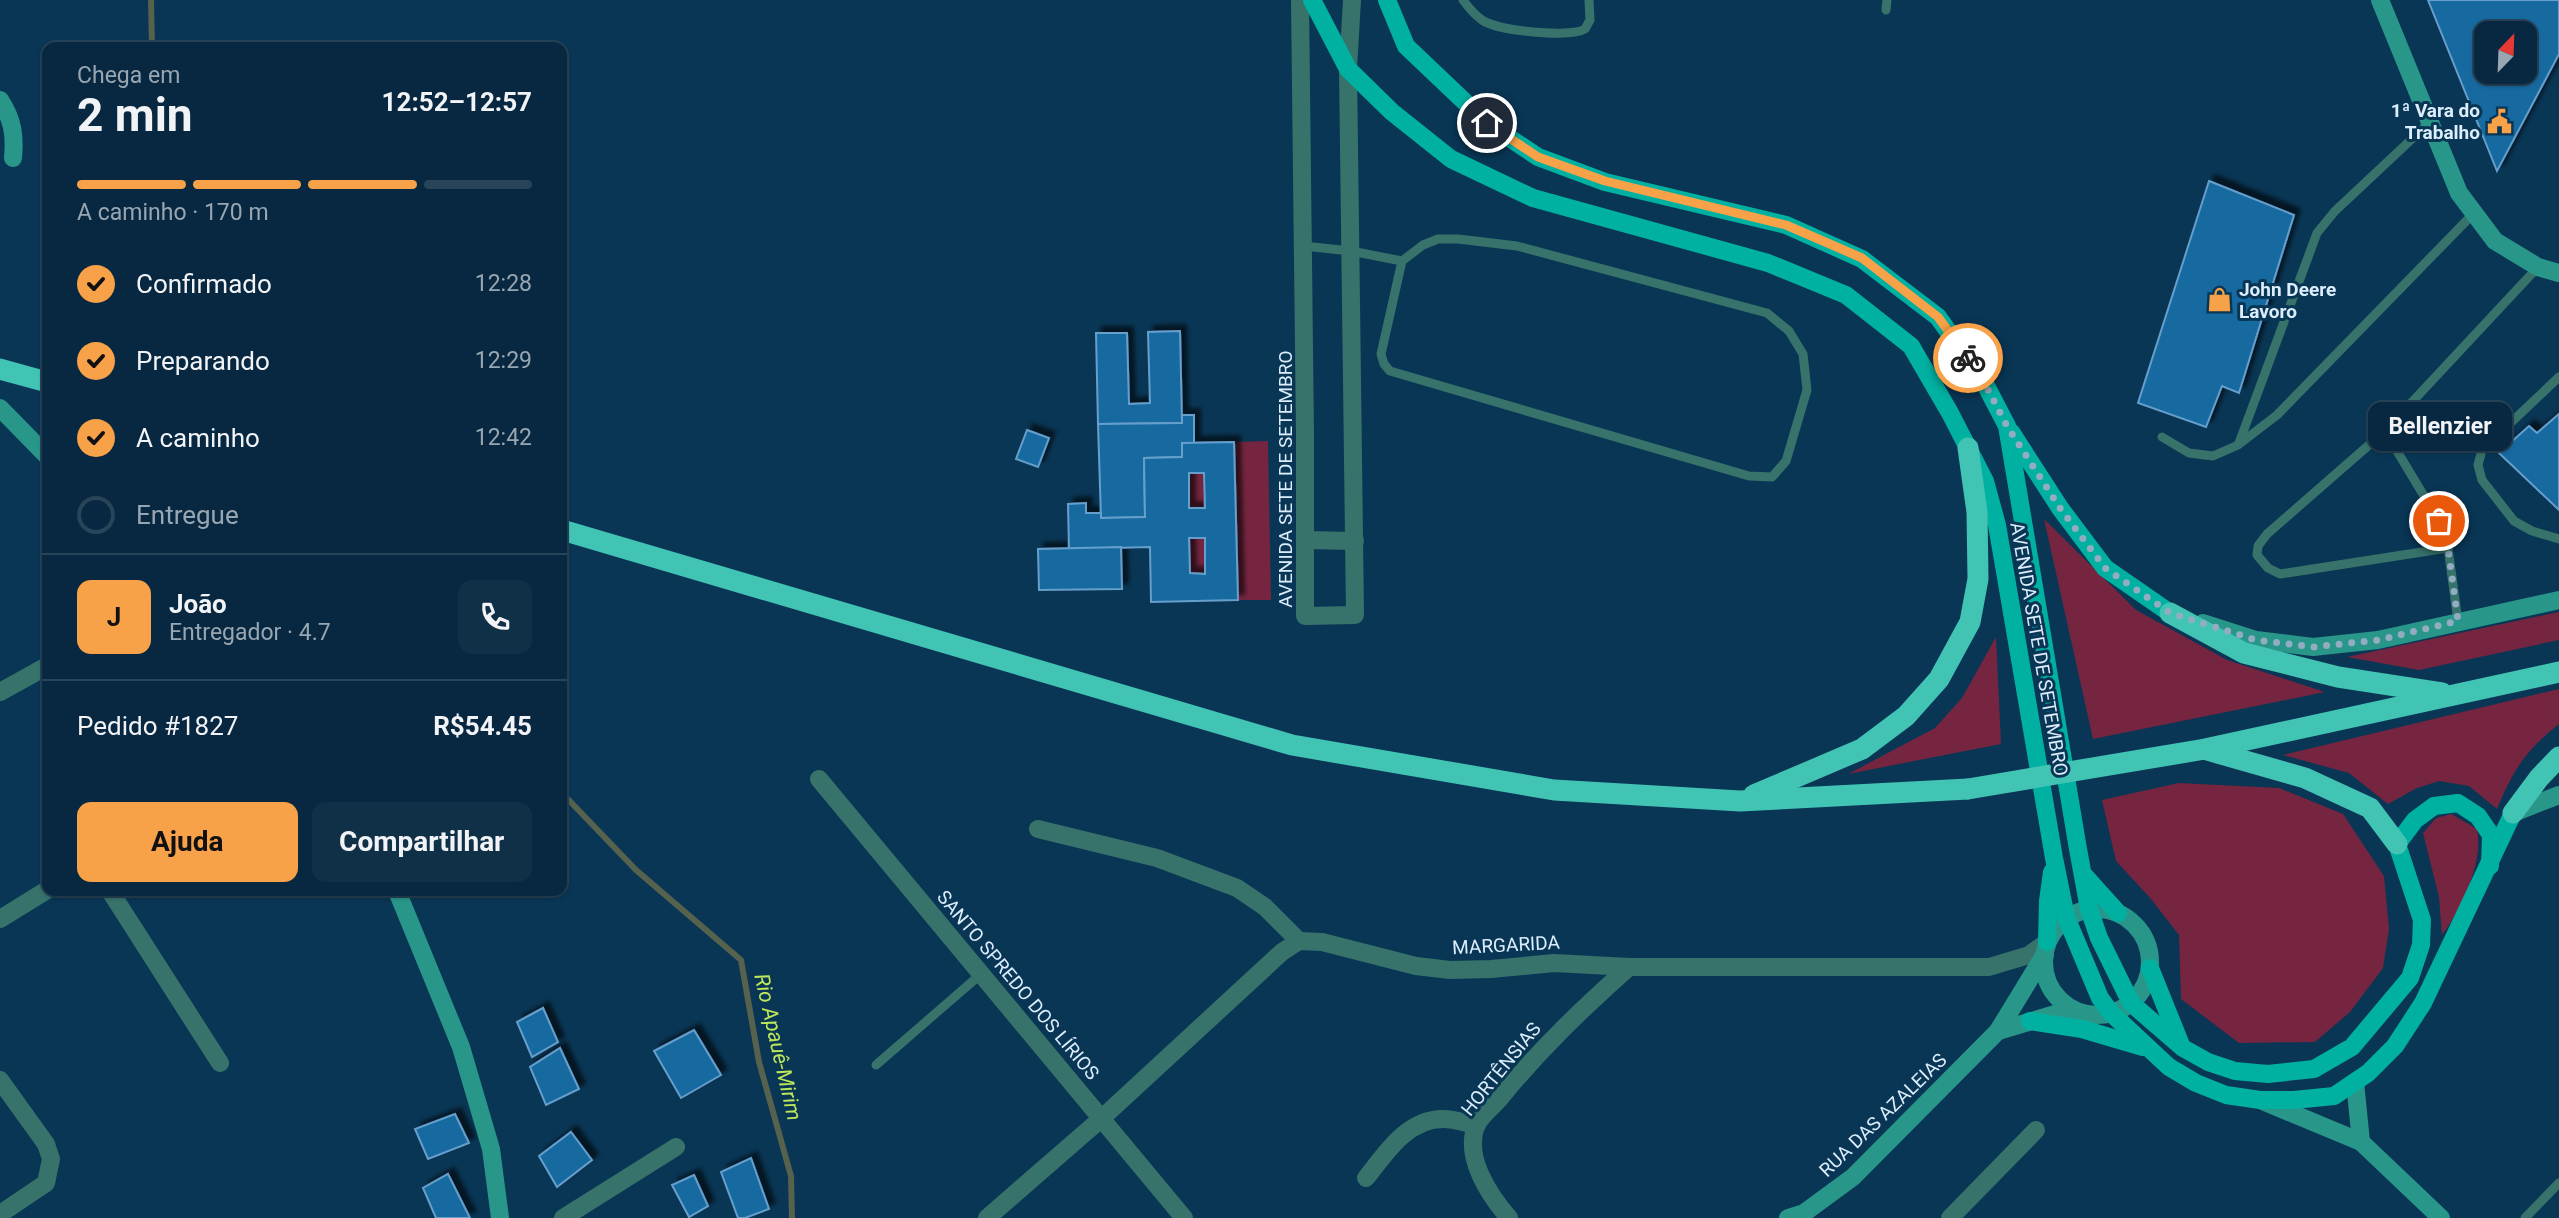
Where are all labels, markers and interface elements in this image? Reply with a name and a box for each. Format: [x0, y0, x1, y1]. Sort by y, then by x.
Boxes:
north arrow [2474, 21, 2538, 84]
map controls [2474, 21, 2537, 84]
text: Chega em [77, 62, 180, 89]
text: 12:52–12:57 [382, 87, 532, 117]
text: 2 min [77, 88, 193, 142]
pin [1457, 93, 1517, 153]
place label: 1ª Vara do Trabalho [2391, 99, 2480, 144]
icon: home [1468, 104, 1506, 142]
public building icon: 1ª Vara do Trabalho [2486, 107, 2514, 135]
text: A caminho · 170 m [77, 199, 269, 226]
icon: check [77, 265, 115, 303]
text: Confirmado [136, 269, 272, 299]
text: 12:28 [475, 270, 532, 297]
place label: John Deere Lavoro [2239, 278, 2336, 323]
shop icon: John Deere Lavoro [2205, 286, 2233, 314]
courier [1933, 323, 2003, 393]
icon: bike [1949, 339, 1987, 377]
icon: check [77, 342, 115, 380]
text: Preparando [136, 346, 270, 376]
text: 12:29 [475, 347, 532, 374]
street label: AVENIDA SETE DE SETEMBRO [1274, 350, 1297, 608]
callout: Bellenzier [2367, 402, 2511, 451]
text: Bellenzier [2388, 413, 2492, 440]
icon: check [77, 419, 115, 457]
text: A caminho [136, 423, 260, 453]
text: 12:42 [475, 424, 532, 451]
pin [2409, 491, 2469, 551]
text: Entregue [136, 500, 239, 530]
icon: bag [2420, 502, 2458, 540]
street label: AVENIDA SETE DE SETEMBRO [2005, 520, 2073, 778]
button: phone [458, 580, 532, 654]
text: João [169, 589, 227, 619]
text: J [107, 602, 121, 632]
text: Entregador · 4.7 [169, 619, 331, 646]
text: Pedido #1827 [77, 711, 238, 741]
text: R$54.45 [433, 711, 532, 741]
button: Ajuda [77, 802, 298, 882]
button: Compartilhar [312, 802, 532, 882]
street label: SANTO SPREDO DOS LÍRIOS [932, 886, 1104, 1084]
street label: MARGARIDA [1452, 931, 1561, 959]
water label: Rio Apauê-Mirim [749, 971, 807, 1123]
street label: HORTÊNSIAS [1456, 1018, 1546, 1120]
street label: RUA DAS AZALEIAS [1815, 1048, 1951, 1182]

